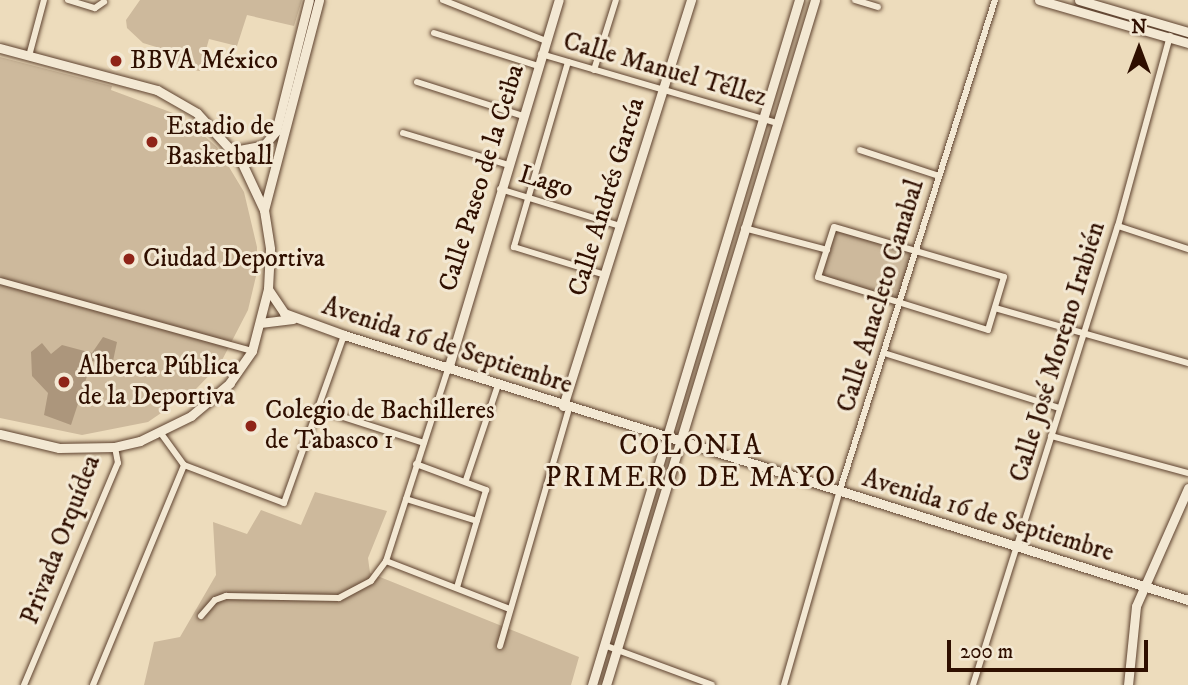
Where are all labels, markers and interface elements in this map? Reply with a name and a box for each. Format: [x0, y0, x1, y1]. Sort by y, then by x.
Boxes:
north arrow [1104, 14, 1174, 84]
text: N [1131, 16, 1147, 39]
street label: Calle Manuel Téllez [559, 26, 771, 114]
place label: BBVA México [130, 45, 278, 77]
marker: BBVA México [108, 53, 124, 69]
street label: Calle Paseo de la Ceiba [433, 61, 531, 295]
street label: Calle Andrés García [562, 94, 652, 300]
place label: Estadio de Basketball [166, 111, 274, 172]
marker: Estadio de Basketball [144, 134, 160, 150]
street label: Lago [515, 159, 577, 205]
street label: Calle Anacleto Canabal [831, 176, 931, 416]
street label: Calle José Moreno Irabién [1004, 218, 1112, 486]
place label: Ciudad Deportiva [143, 243, 325, 275]
marker: Ciudad Deportiva [121, 251, 137, 267]
street label: Avenida 16 de Septiembre [318, 291, 576, 401]
place label: Alberca Pública de la Deportiva [78, 351, 239, 412]
marker: Alberca Pública de la Deportiva [56, 374, 72, 390]
place label: Colegio de Bachilleres de Tabasco 1 [265, 395, 495, 457]
marker: Colegio de Bachilleres de Tabasco 1 [243, 418, 259, 434]
district label: COLONIA PRIMERO DE MAYO [547, 429, 835, 495]
street label: Privada Orquídea [14, 451, 108, 629]
street label: Avenida 16 de Septiembre [859, 463, 1117, 569]
scale bar [950, 626, 1151, 670]
text: 200 m [960, 639, 1013, 665]

